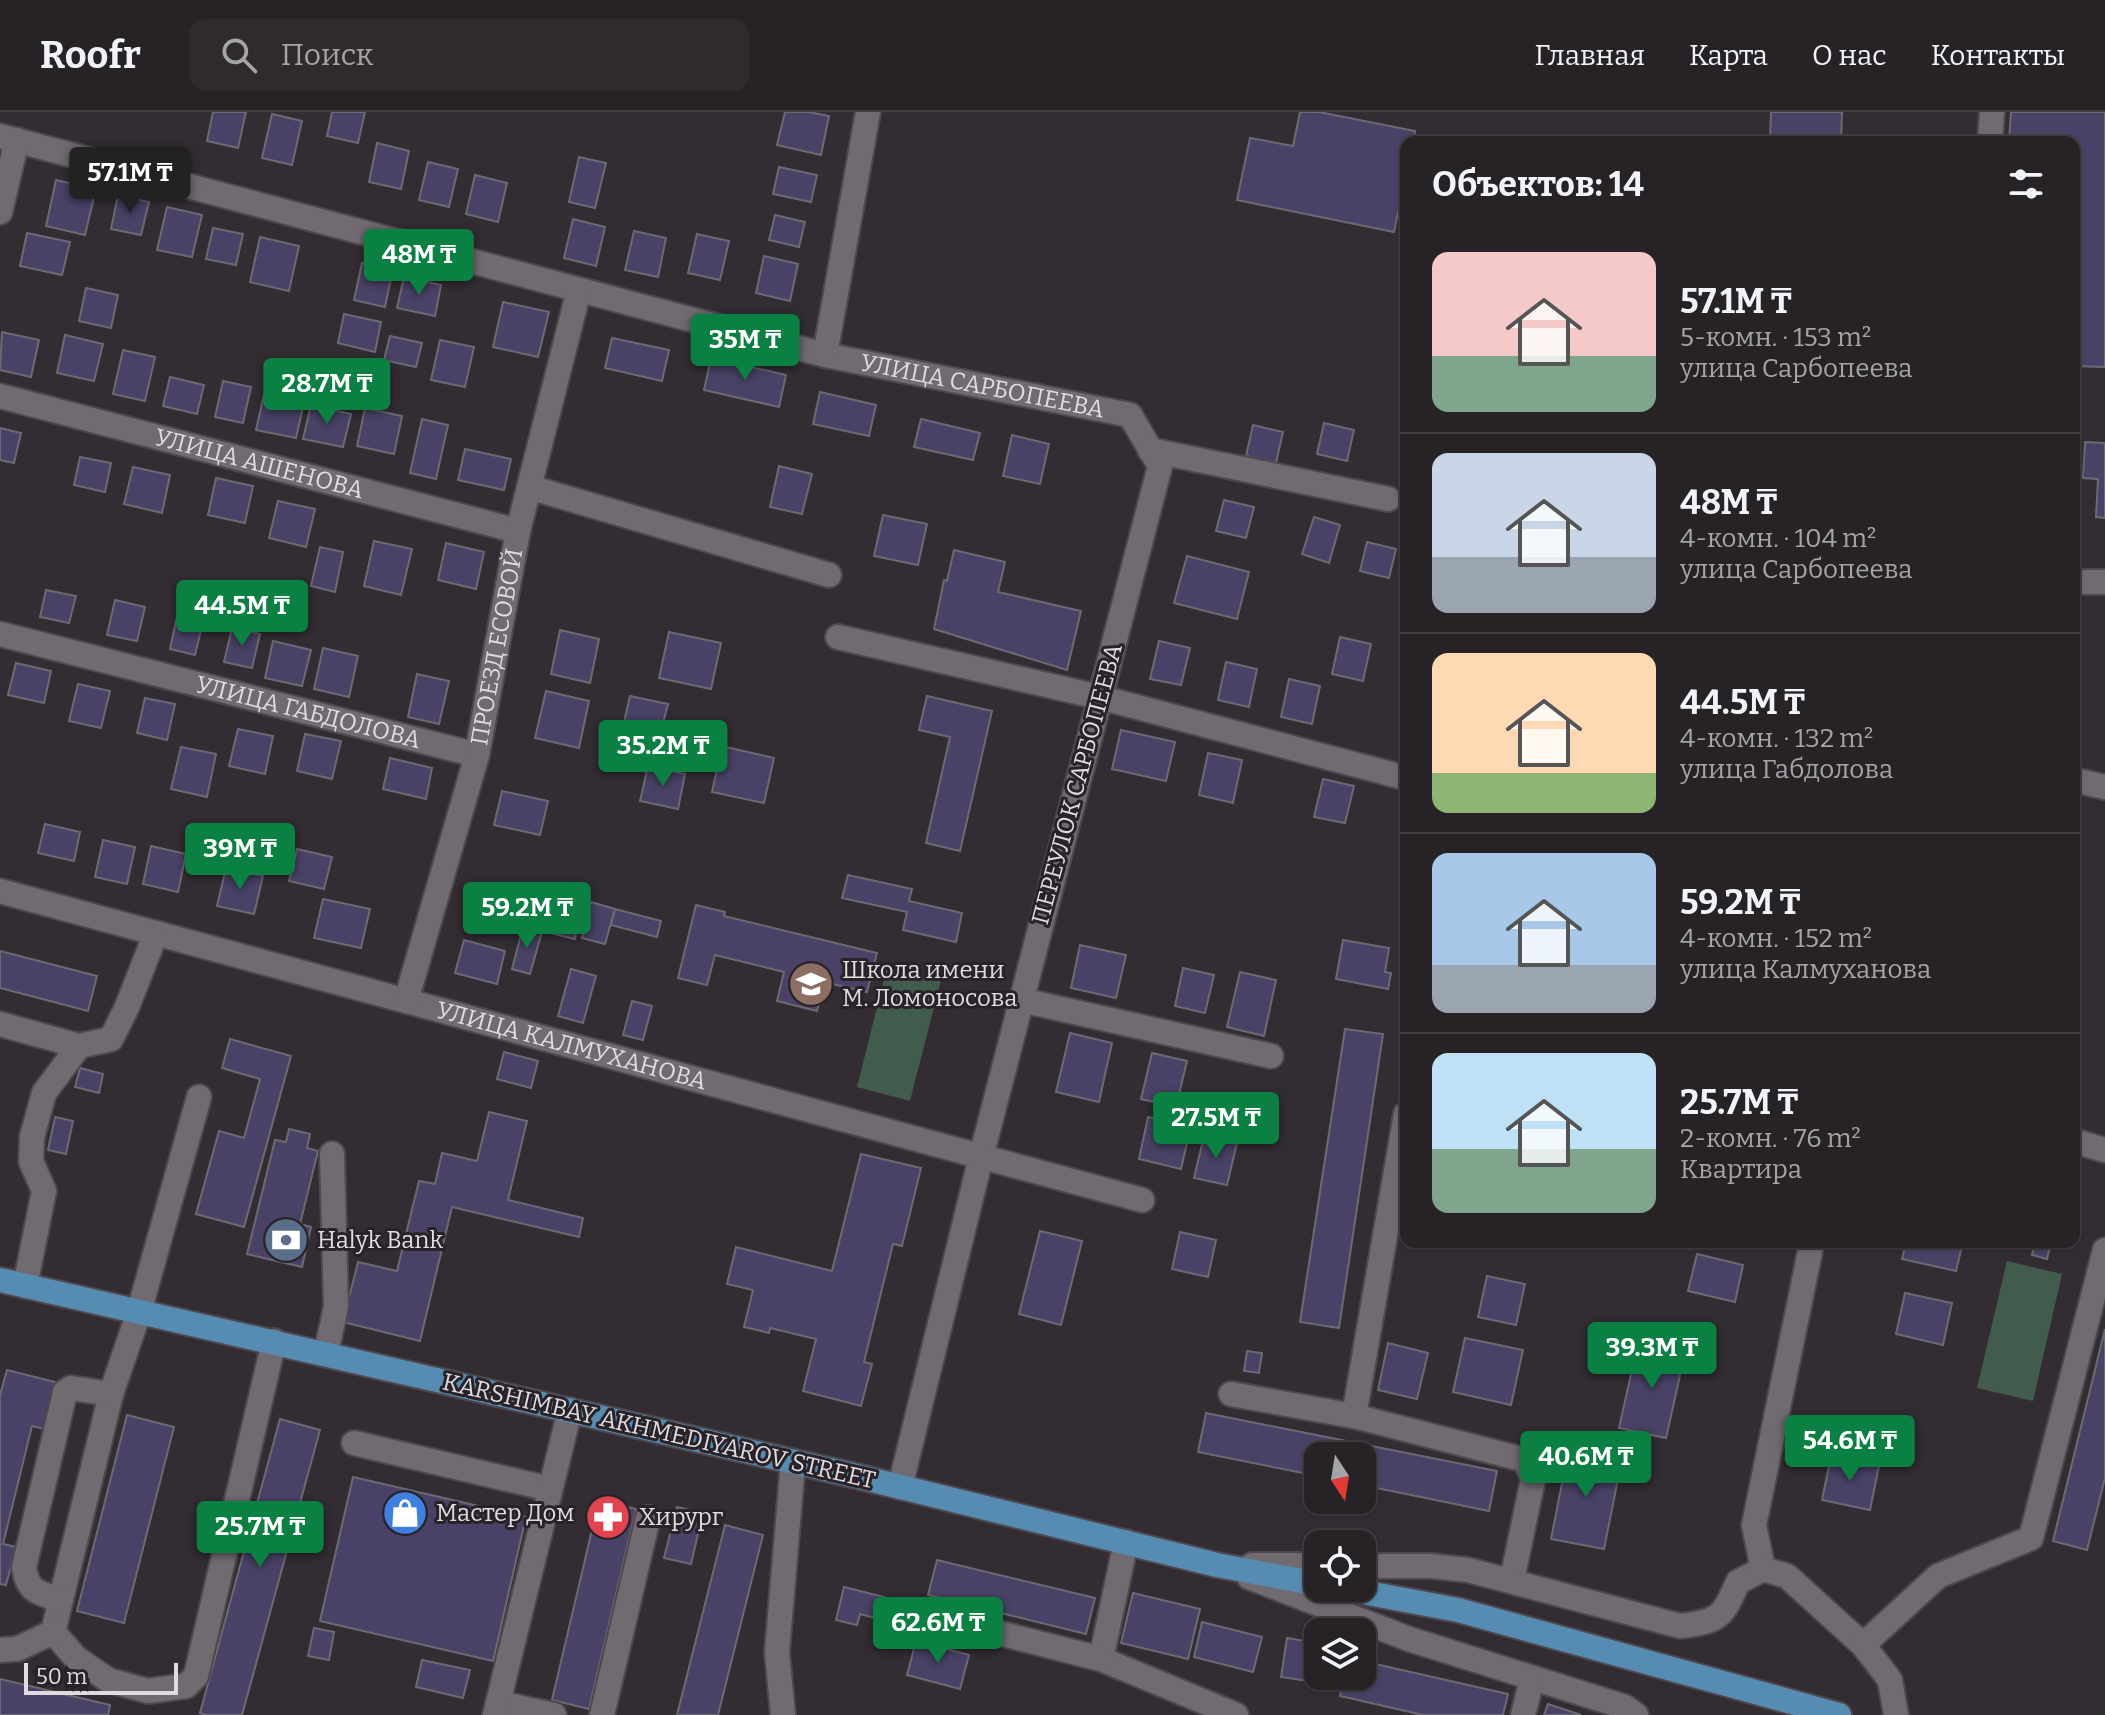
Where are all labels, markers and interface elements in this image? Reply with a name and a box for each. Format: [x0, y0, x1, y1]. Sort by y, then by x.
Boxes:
search box [189, 19, 749, 91]
text: Roofr [40, 32, 141, 78]
icon: search [217, 33, 261, 77]
text: Поиск [281, 37, 373, 73]
text: Главная [1535, 39, 1645, 72]
text: Карта [1689, 39, 1768, 72]
text: О нас [1812, 39, 1887, 72]
text: Контакты [1931, 39, 2065, 72]
pin: 57.1M ₸ [56, 147, 204, 215]
text: 57.1M ₸ [87, 157, 173, 188]
icon: filters [2004, 162, 2048, 206]
text: Объектов: 14 [1432, 164, 1644, 205]
pin: 48M ₸ [363, 229, 475, 297]
text: 48M ₸ [382, 239, 456, 270]
text: 57.1M ₸ [1680, 281, 1792, 322]
icon: home [1496, 284, 1592, 380]
pin: 35M ₸ [689, 314, 801, 382]
text: 5-комн. · 153 m² [1680, 322, 1871, 353]
text: 35M ₸ [709, 324, 781, 355]
street label: УЛИЦА САРБОПЕЕВА [858, 348, 1107, 424]
text: улица Сарбопеева [1680, 353, 1913, 384]
pin: 28.7M ₸ [253, 358, 401, 426]
text: 28.7M ₸ [281, 368, 373, 399]
street label: УЛИЦА АШЕНОВА [152, 423, 367, 504]
text: 48M ₸ [1680, 482, 1777, 523]
icon: home [1496, 485, 1592, 581]
text: 4-комн. · 104 m² [1680, 523, 1876, 554]
street label: ПРОЕЗД ЕСОВОЙ [465, 546, 529, 747]
text: улица Сарбопеева [1680, 554, 1913, 585]
pin: 44.5M ₸ [168, 580, 316, 648]
text: 44.5M ₸ [194, 590, 290, 621]
street label: ПЕРЕУЛОК САРБОПЕЕВА [1026, 641, 1128, 927]
street label: УЛИЦА ГАБДОЛОВА [193, 670, 424, 754]
text: 44.5M ₸ [1680, 682, 1805, 723]
icon: home [1496, 685, 1592, 781]
pin: 35.2M ₸ [589, 720, 737, 788]
text: 4-комн. · 132 m² [1680, 723, 1873, 754]
text: 35.2M ₸ [616, 730, 710, 761]
text: улица Габдолова [1680, 754, 1893, 785]
pin: 39M ₸ [184, 823, 296, 891]
text: 39M ₸ [203, 833, 277, 864]
pin: 59.2M ₸ [453, 882, 601, 950]
text: 59.2M ₸ [1680, 882, 1801, 923]
icon: home [1496, 885, 1592, 981]
text: 59.2M ₸ [481, 892, 573, 923]
text: 4-комн. · 152 m² [1680, 923, 1872, 954]
text: улица Калмуханова [1680, 954, 1931, 985]
place label: Школа имени М. Ломоносова [842, 956, 1018, 1012]
school or university icon: Школа имени М. Ломоносова [787, 960, 835, 1008]
street label: УЛИЦА КАЛМУХАНОВА [433, 996, 710, 1096]
text: 25.7M ₸ [1680, 1082, 1798, 1123]
icon: home [1496, 1085, 1592, 1181]
pin: 27.5M ₸ [1142, 1092, 1290, 1160]
text: 27.5M ₸ [1171, 1102, 1261, 1133]
text: 2-комн. · 76 m² [1680, 1123, 1861, 1154]
text: Квартира [1680, 1154, 1802, 1185]
bank icon: Halyk Bank [262, 1216, 310, 1264]
place label: Halyk Bank [317, 1226, 443, 1254]
pin: 39.3M ₸ [1578, 1322, 1726, 1390]
text: 39.3M ₸ [1606, 1332, 1698, 1363]
street label: KARSHIMBAY AKHMEDIYAROV STREET [440, 1367, 878, 1495]
pin: 54.6M ₸ [1776, 1415, 1924, 1483]
text: 54.6M ₸ [1803, 1425, 1897, 1456]
pin: 40.6M ₸ [1512, 1431, 1660, 1499]
text: 40.6M ₸ [1538, 1441, 1634, 1472]
north arrow [1304, 1442, 1376, 1514]
map controls [1304, 1442, 1376, 1690]
shop icon: Мастер Дом [381, 1489, 429, 1537]
pharmacy icon: Хирург [584, 1493, 632, 1541]
place label: Мастер Дом [436, 1499, 574, 1527]
pin: 25.7M ₸ [186, 1501, 334, 1569]
place label: Хирург [639, 1503, 724, 1531]
text: 25.7M ₸ [215, 1511, 305, 1542]
button: locate [1304, 1530, 1376, 1602]
pin: 62.6M ₸ [864, 1597, 1012, 1665]
text: 62.6M ₸ [891, 1607, 985, 1638]
button: layers [1304, 1618, 1376, 1690]
scale bar [24, 1659, 178, 1695]
text: 50 m [36, 1663, 87, 1690]

